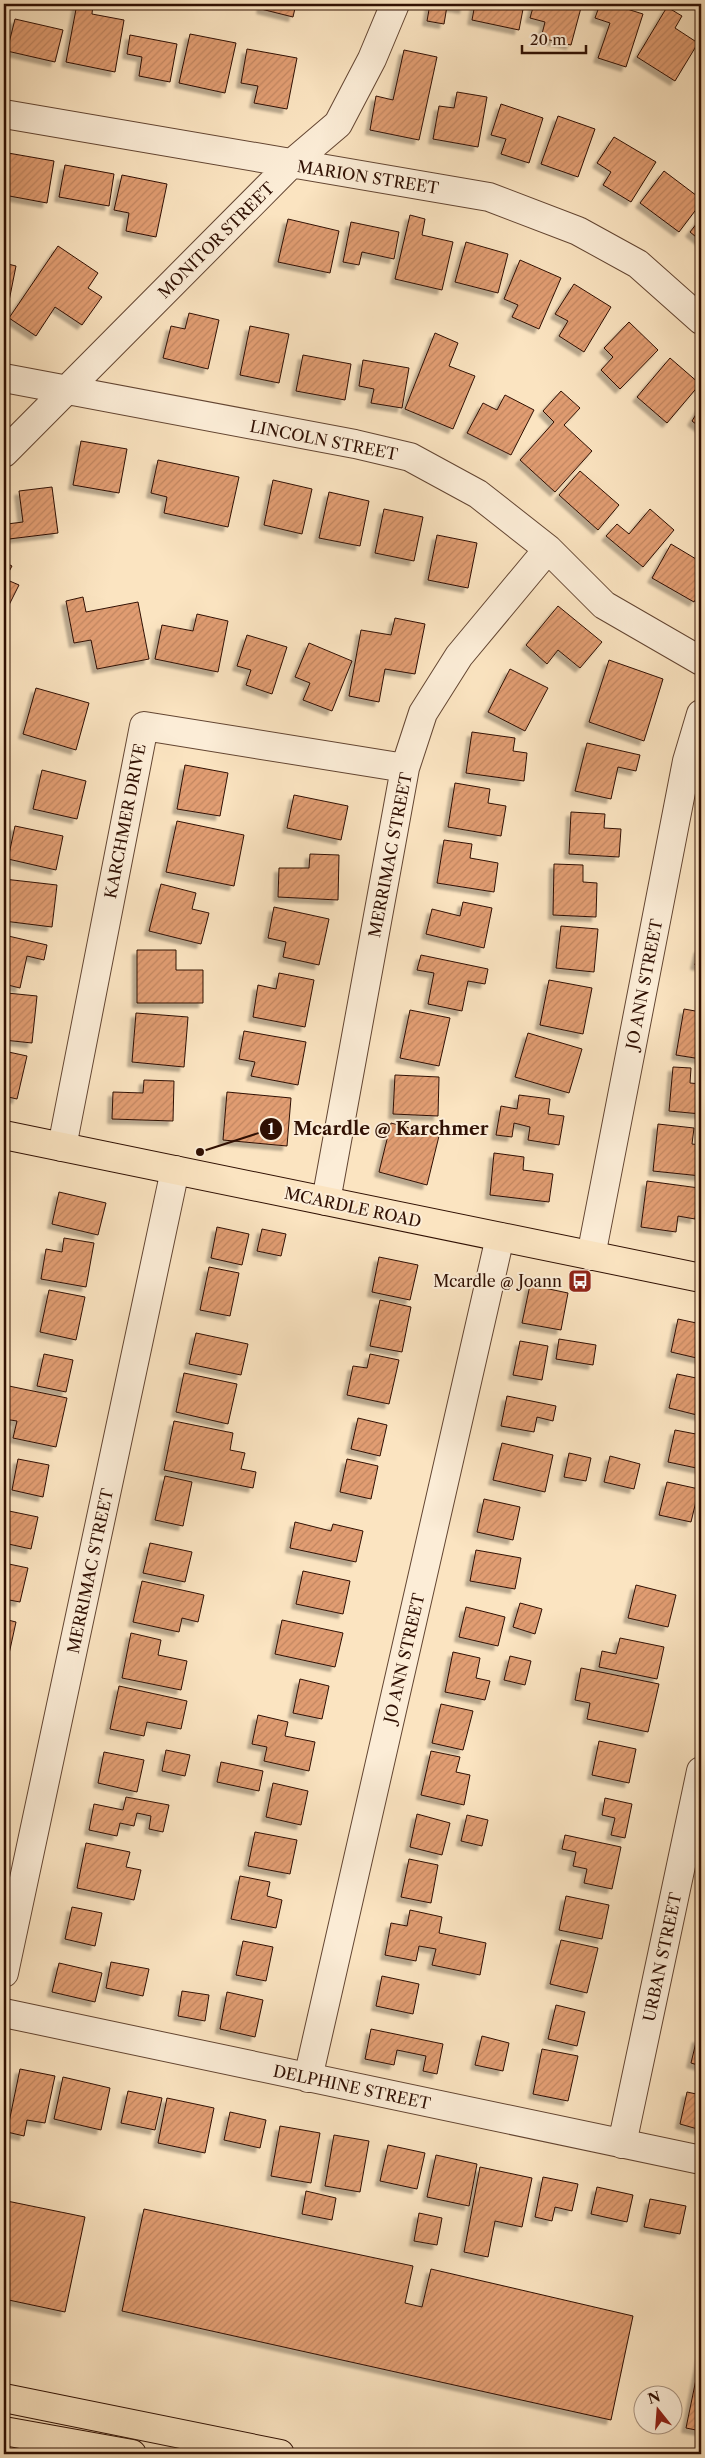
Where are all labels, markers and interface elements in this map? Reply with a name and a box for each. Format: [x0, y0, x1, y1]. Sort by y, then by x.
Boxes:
scale bar [522, 22, 586, 54]
text: 20 m [530, 30, 566, 49]
street label: MARION STREET [296, 156, 440, 198]
street label: MONITOR STREET [154, 178, 278, 302]
street label: LINCOLN STREET [248, 416, 400, 464]
street label: KARCHMER DRIVE [100, 742, 150, 900]
street label: MERRIMAC STREET [364, 771, 416, 939]
street label: JO ANN STREET [621, 917, 666, 1054]
callout: Mcardle @ Karchmer [258, 1112, 499, 1145]
text: Mcardle @ Karchmer [293, 1118, 489, 1140]
text: 1 [268, 1119, 275, 1138]
street label: MCARDLE ROAD [283, 1183, 423, 1231]
bus stop icon: Mcardle @ Joann [567, 1268, 593, 1294]
place label: Mcardle @ Joann [433, 1271, 562, 1291]
street label: MERRIMAC STREET [63, 1487, 117, 1655]
street label: JO ANN STREET [379, 1591, 429, 1728]
street label: URBAN STREET [639, 1891, 685, 2023]
street label: DELPHINE STREET [272, 2061, 432, 2113]
north arrow [632, 2386, 682, 2436]
text: N [646, 2387, 663, 2408]

